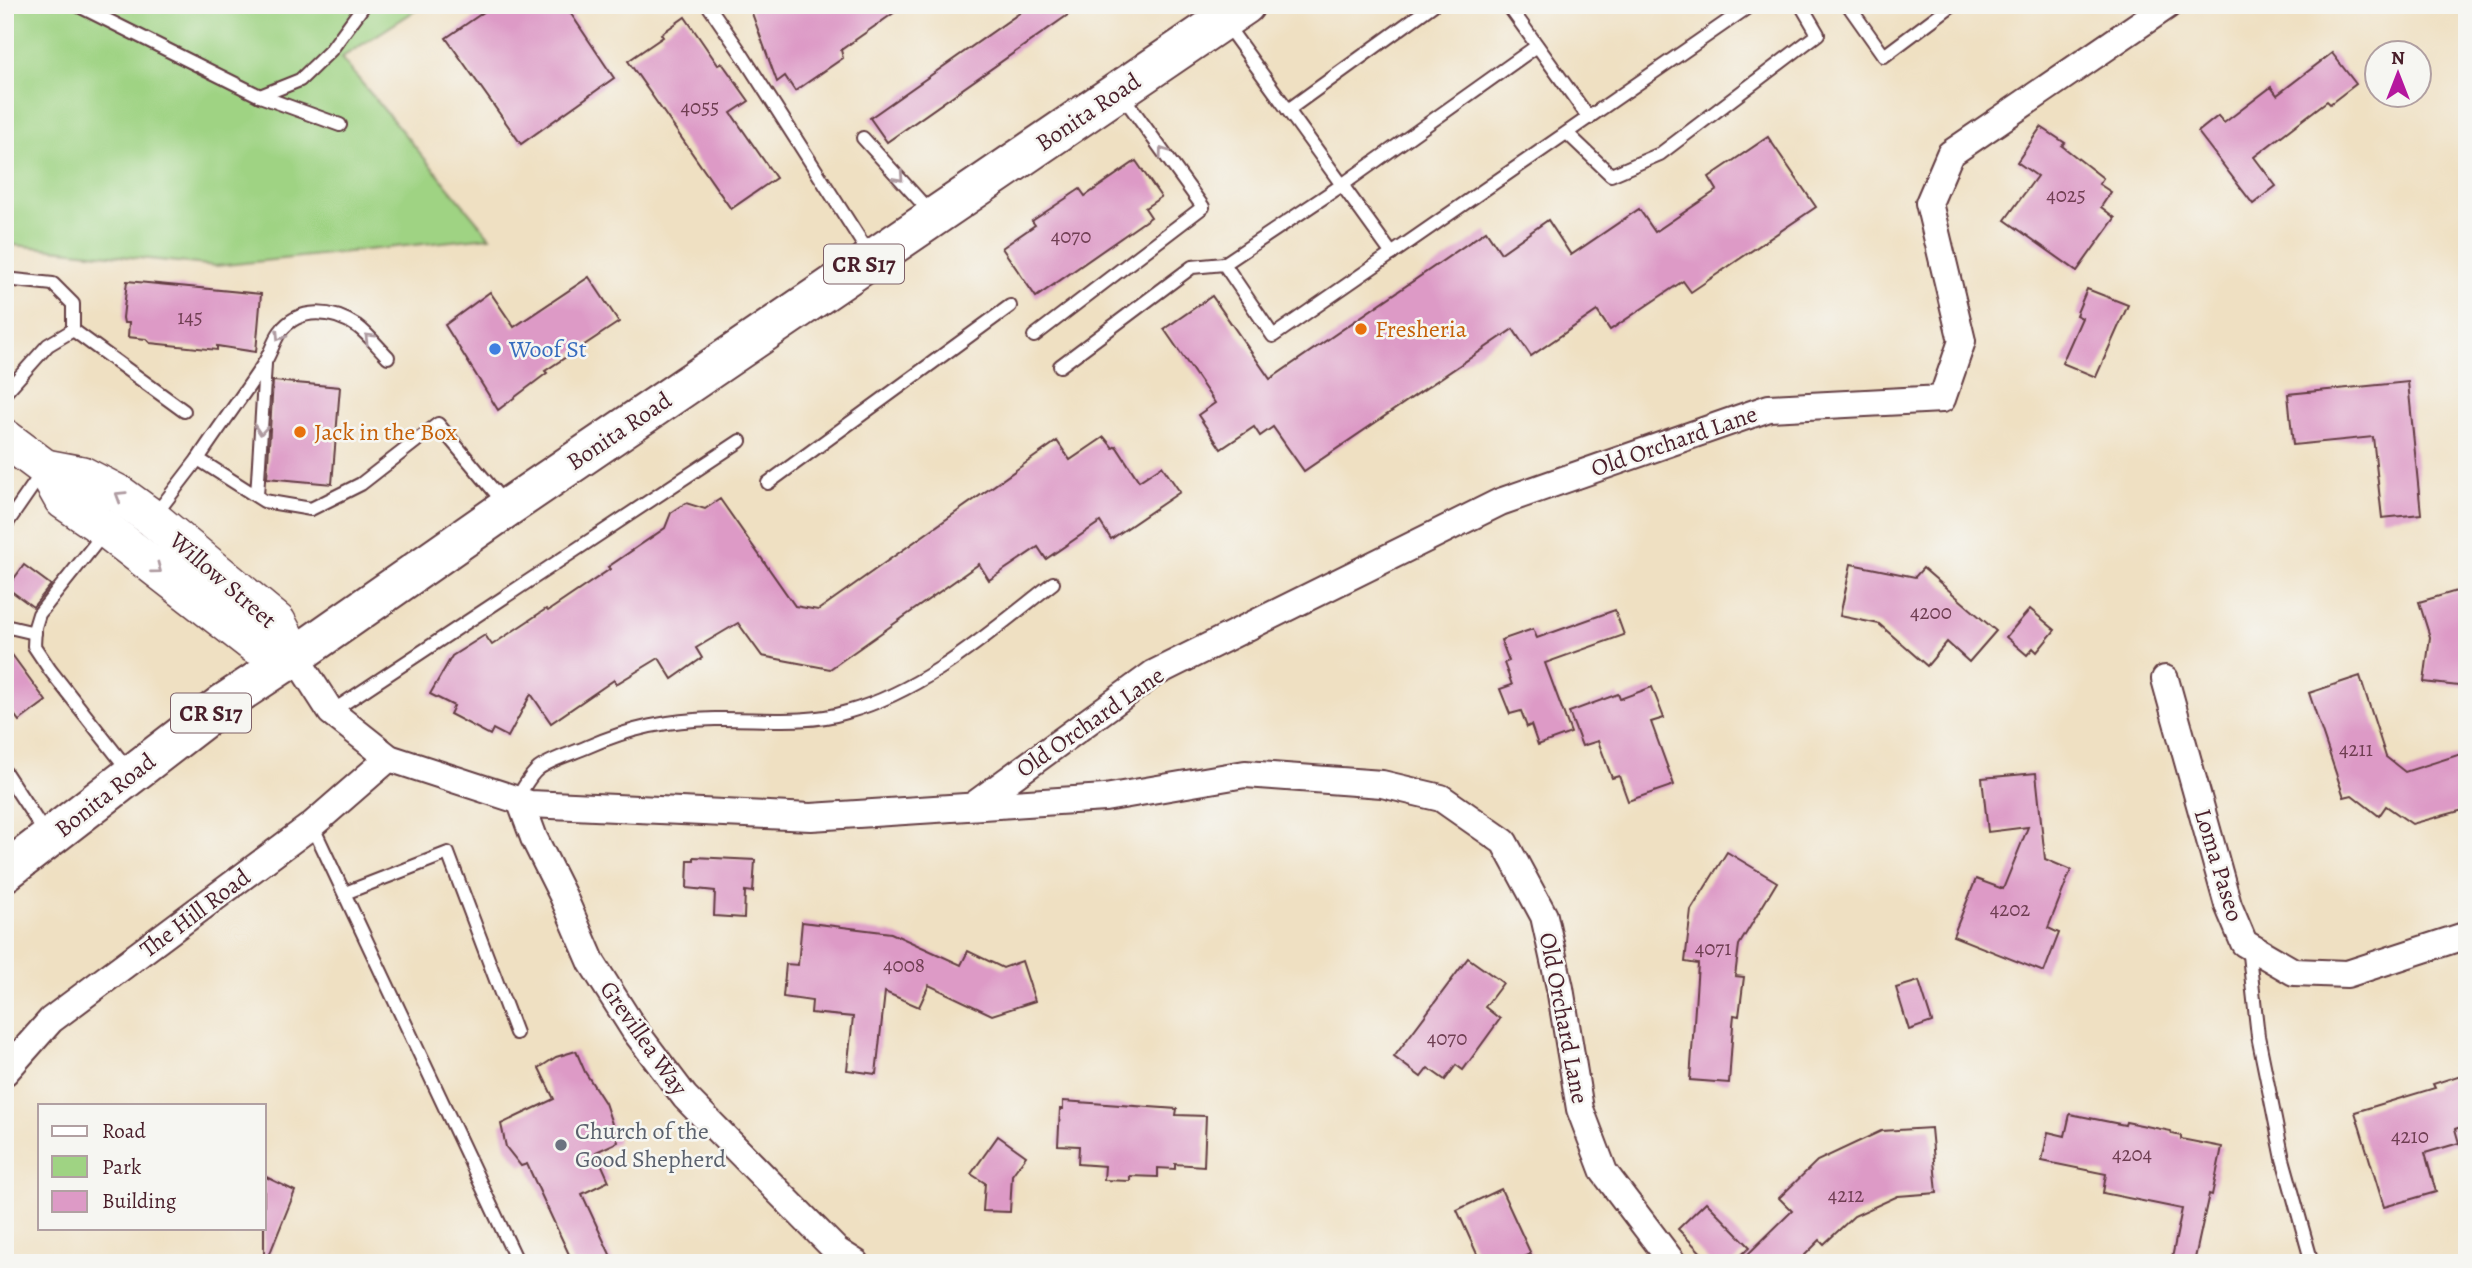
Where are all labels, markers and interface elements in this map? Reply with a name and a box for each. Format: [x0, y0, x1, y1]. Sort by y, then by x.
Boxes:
north arrow [2364, 38, 2434, 108]
text: N [2391, 45, 2405, 71]
street label: Bonita Road [1029, 65, 1147, 159]
house number: 4055 [681, 93, 719, 121]
one-way arrow [1159, 147, 1171, 160]
one-way arrow [890, 169, 903, 182]
house number: 4025 [2046, 181, 2086, 209]
house number: 4070 [1051, 222, 1091, 250]
road number: CR S17 [824, 244, 904, 284]
house number: 145 [177, 303, 203, 331]
place label: Fresheria [1375, 313, 1468, 345]
marker: Fresheria [1353, 321, 1369, 337]
one-way arrow [275, 328, 288, 341]
one-way arrow [364, 333, 377, 346]
place label: Woof St [508, 333, 587, 365]
marker: Woof St [487, 341, 503, 357]
street label: Bonita Road [560, 384, 678, 478]
street label: Old Orchard Lane [1587, 398, 1761, 484]
place label: Jack in the Box [314, 416, 458, 448]
marker: Jack in the Box [292, 424, 308, 440]
one-way arrow [254, 425, 269, 436]
one-way arrow [115, 492, 128, 505]
street label: Willow Street [162, 524, 283, 635]
one-way arrow [149, 561, 162, 574]
house number: 4200 [1910, 598, 1952, 626]
street label: Old Orchard Lane [1010, 659, 1170, 785]
road number: CR S17 [171, 694, 251, 733]
house number: 4211 [2339, 735, 2373, 763]
street label: Bonita Road [48, 745, 162, 844]
street label: Loma Paseo [2187, 805, 2251, 925]
street label: The Hill Road [133, 861, 257, 965]
house number: 4202 [1990, 895, 2030, 923]
street label: Old Orchard Lane [1532, 930, 1596, 1106]
house number: 4071 [1695, 934, 1731, 962]
house number: 4008 [883, 951, 925, 979]
street label: Grevillea Way [593, 974, 695, 1102]
house number: 4070 [1427, 1024, 1467, 1052]
legend [38, 1104, 266, 1230]
place label: Church of the Good Shepherd [575, 1115, 726, 1175]
text: Road [102, 1117, 146, 1145]
house number: 4210 [2391, 1122, 2429, 1150]
marker: Church of the Good Shepherd [553, 1137, 569, 1153]
house number: 4204 [2112, 1140, 2152, 1168]
text: Park [102, 1153, 142, 1181]
house number: 4212 [1828, 1181, 1864, 1209]
text: Building [102, 1187, 177, 1215]

